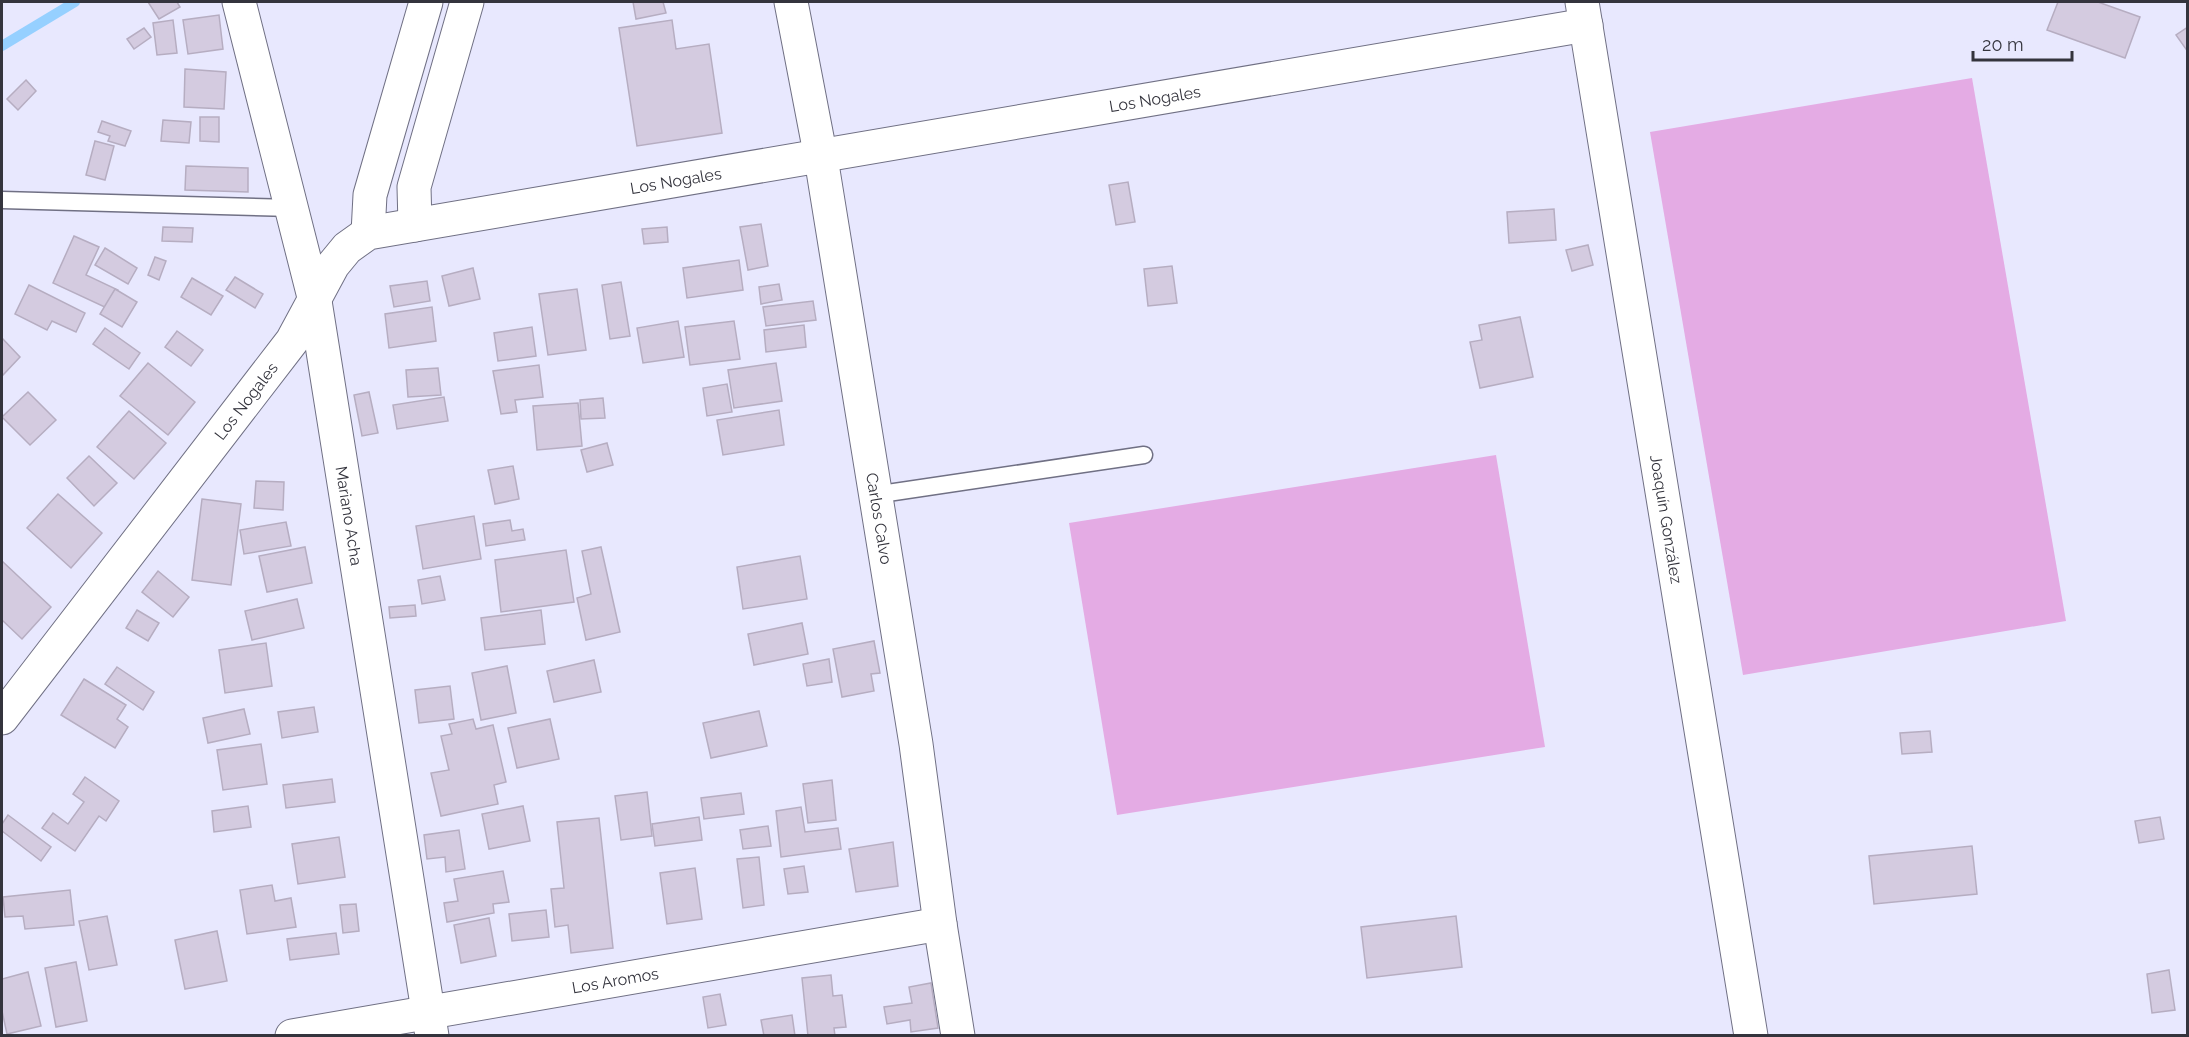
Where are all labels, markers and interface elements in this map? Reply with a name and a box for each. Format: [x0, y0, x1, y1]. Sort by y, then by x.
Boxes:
scale bar [1973, 24, 2072, 62]
text: 20 m [1982, 34, 2024, 55]
street label: Los Nogales [1108, 82, 1202, 116]
street label: Los Nogales [629, 164, 723, 198]
street label: Los Nogales [211, 359, 282, 444]
street label: Joaquín González [1646, 453, 1686, 585]
street label: Mariano Acha [331, 465, 366, 567]
street label: Carlos Calvo [862, 471, 896, 566]
street label: Los Aromos [570, 964, 660, 997]

